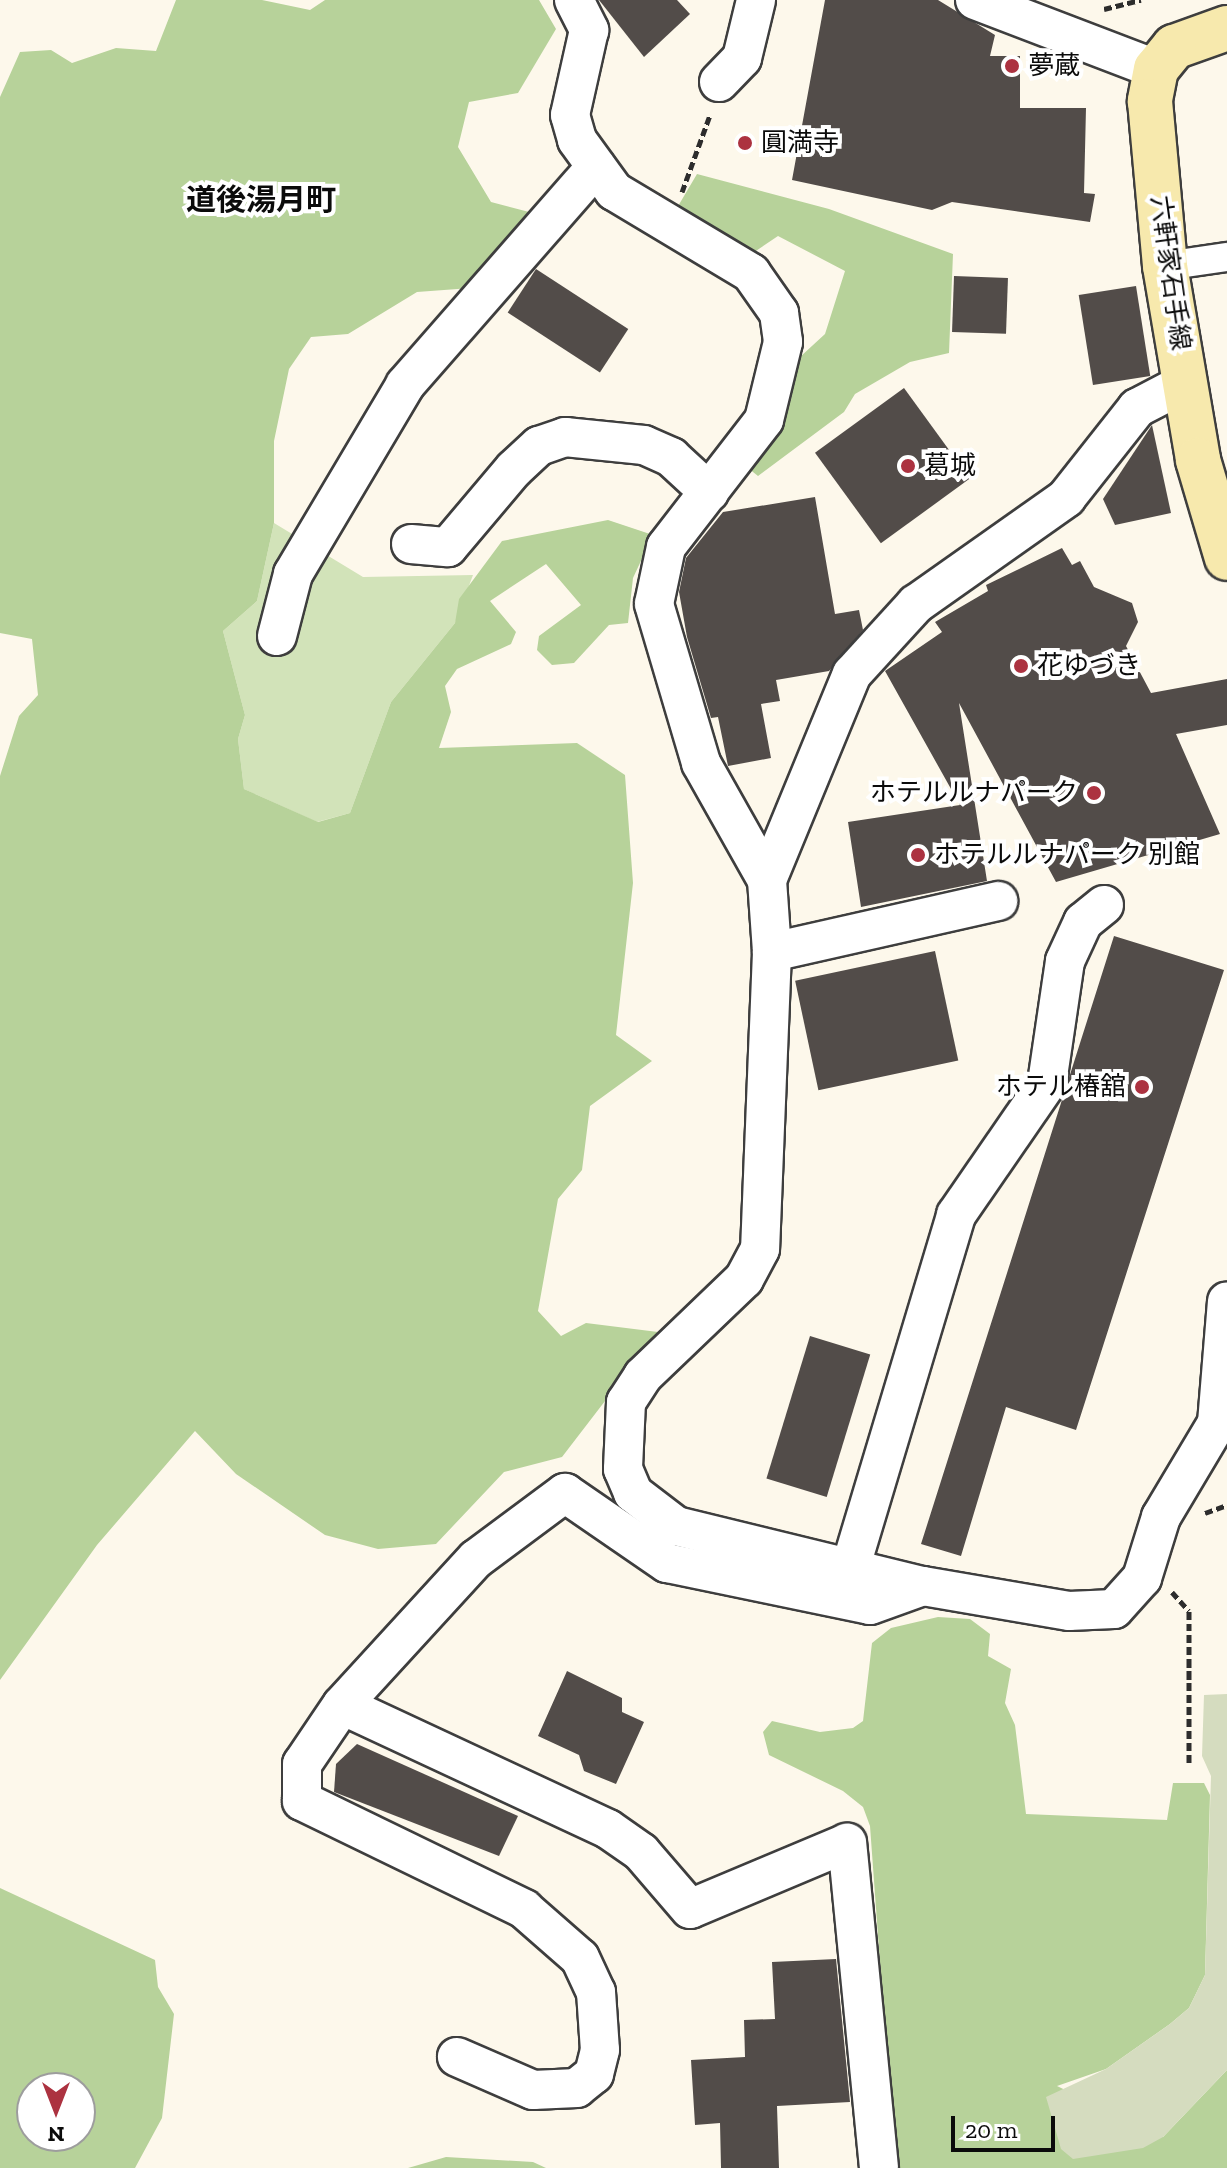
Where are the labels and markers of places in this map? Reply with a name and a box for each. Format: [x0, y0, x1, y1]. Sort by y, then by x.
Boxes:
place label: 夢蔵 [1028, 50, 1080, 82]
marker: 夢蔵 [1003, 57, 1021, 75]
place label: 圓満寺 [761, 127, 839, 159]
marker: 圓満寺 [736, 134, 754, 152]
place label: 葛城 [924, 450, 976, 482]
marker: 葛城 [899, 457, 917, 475]
place label: 花ゆづき [1037, 650, 1141, 682]
marker: 花ゆづき [1012, 657, 1030, 675]
place label: ホテルルナパーク [870, 777, 1078, 809]
marker: ホテルルナパーク [1085, 784, 1103, 802]
place label: ホテルルナパーク 別館 [934, 839, 1200, 871]
marker: ホテルルナパーク 別館 [909, 846, 927, 864]
place label: ホテル椿舘 [996, 1071, 1126, 1103]
marker: ホテル椿舘 [1133, 1078, 1151, 1096]

